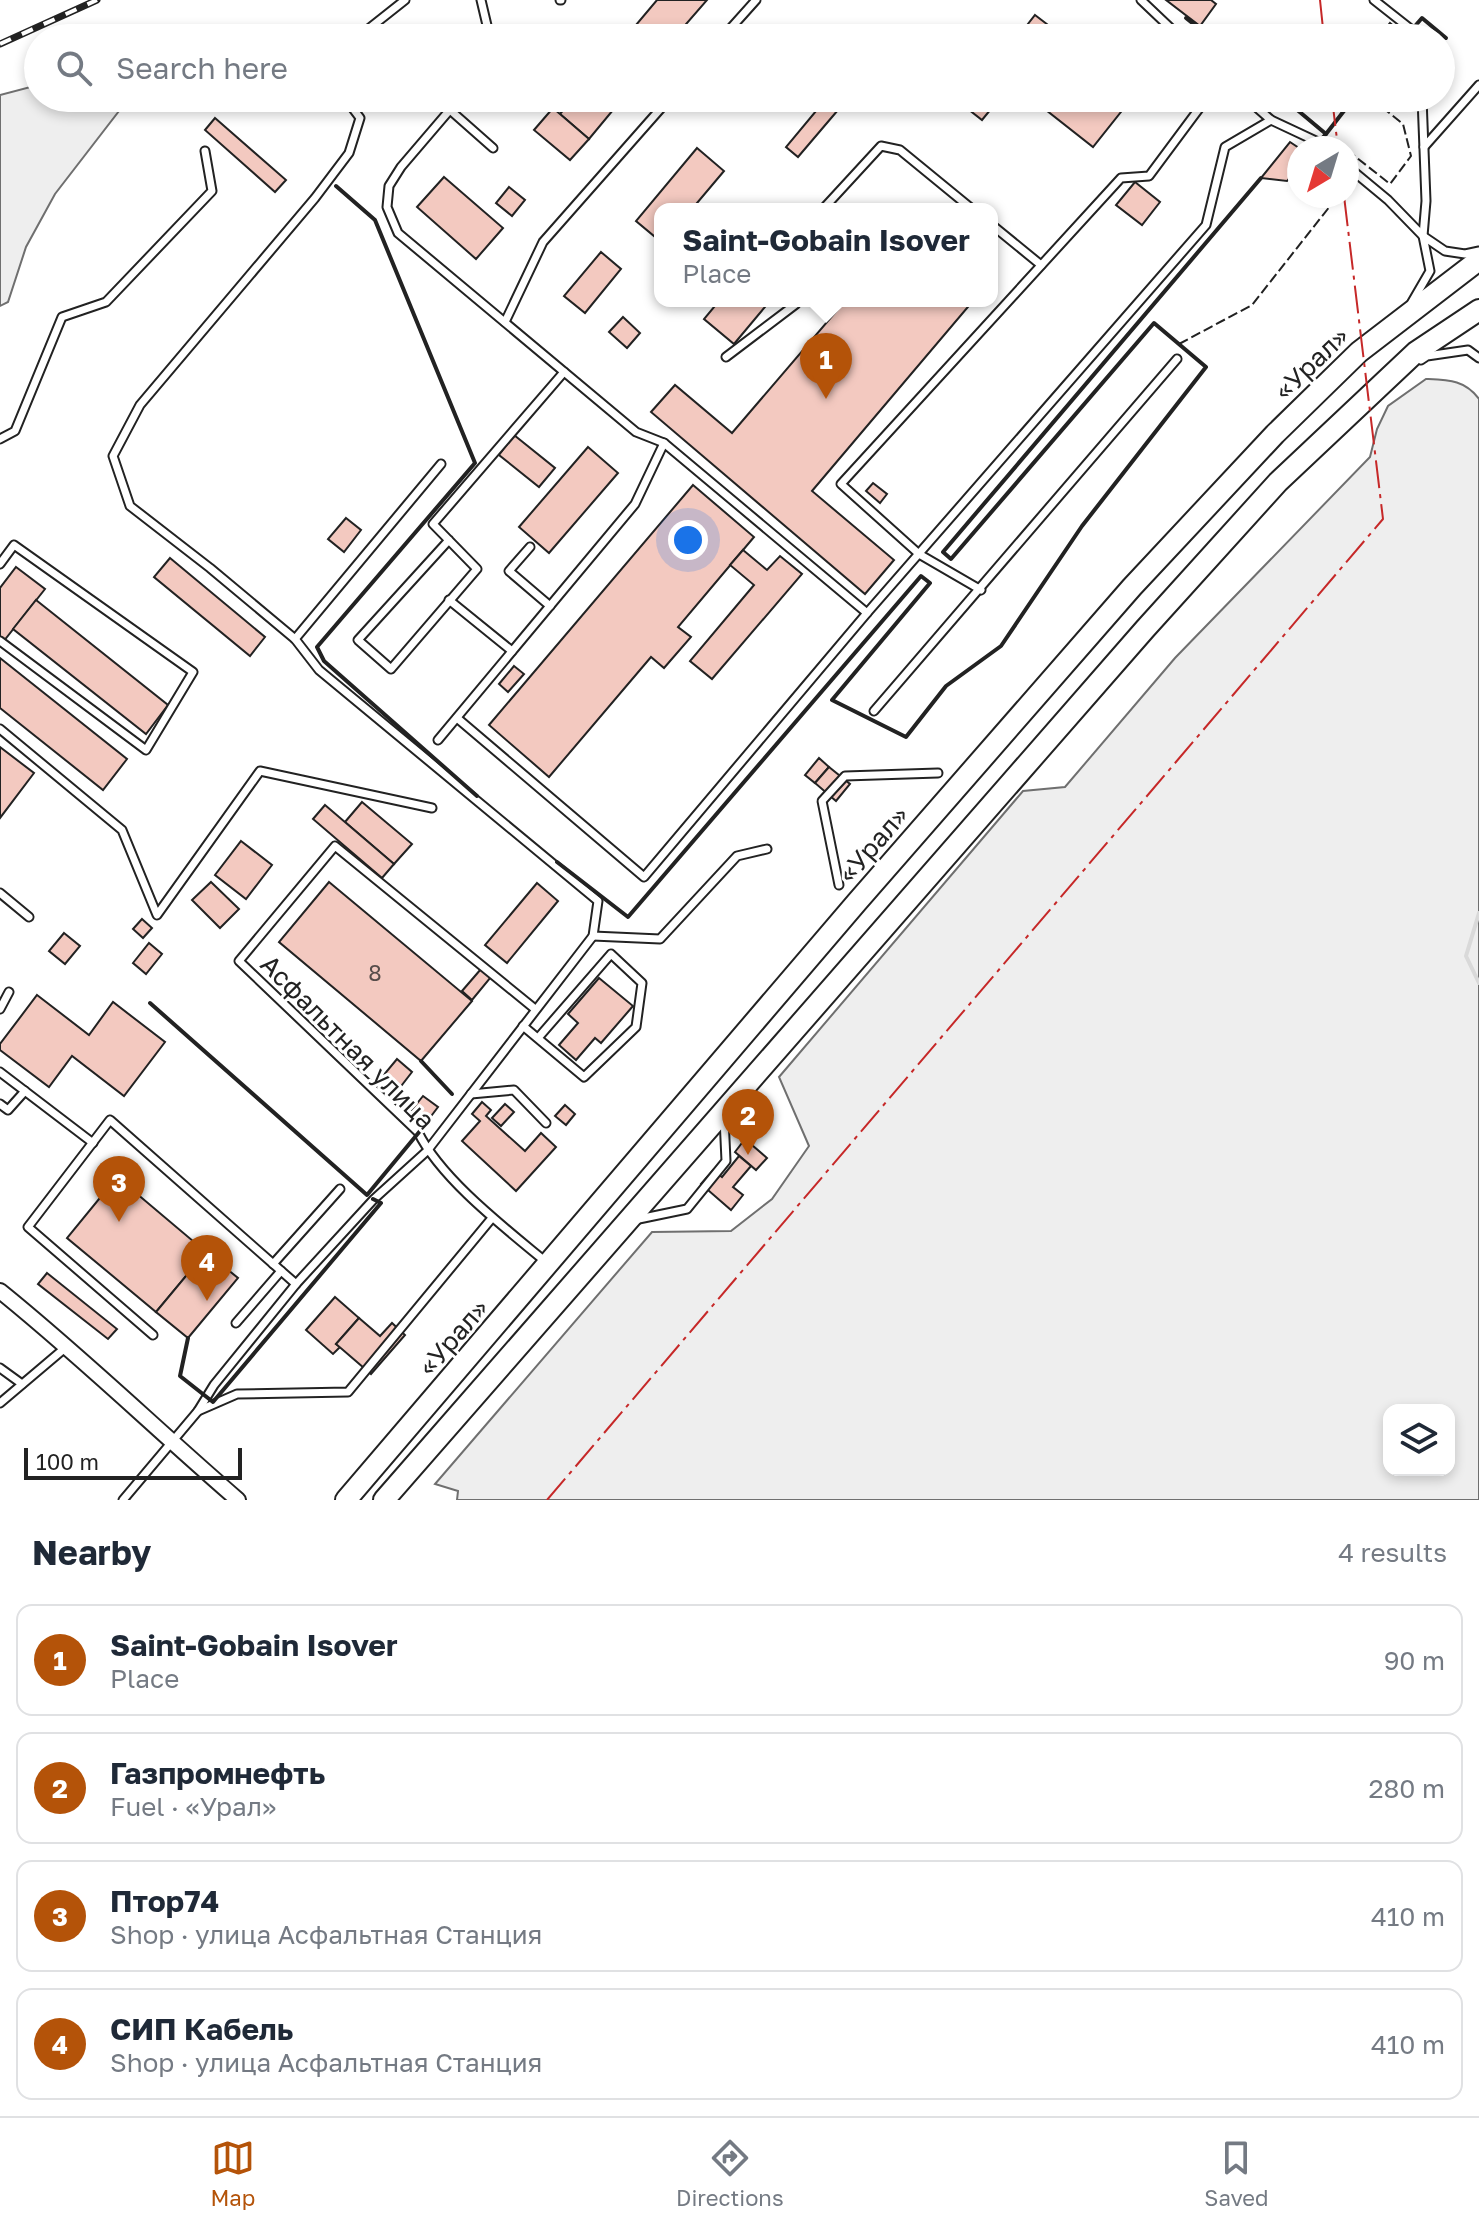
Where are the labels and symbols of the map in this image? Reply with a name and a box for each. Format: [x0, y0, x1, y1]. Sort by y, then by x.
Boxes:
north arrow [1287, 136, 1359, 208]
street label: «Урал» [1268, 320, 1354, 406]
pin: 1 [800, 333, 852, 399]
your location [668, 520, 708, 560]
street label: «Урал» [831, 800, 915, 888]
street label: Асфальтная улица [254, 948, 442, 1136]
house number: 8 [368, 959, 382, 986]
pin: 2 [722, 1089, 774, 1155]
pin: 3 [93, 1156, 145, 1222]
pin: 4 [181, 1235, 233, 1301]
street label: «Урал» [411, 1293, 495, 1381]
scale bar [24, 1444, 242, 1480]

